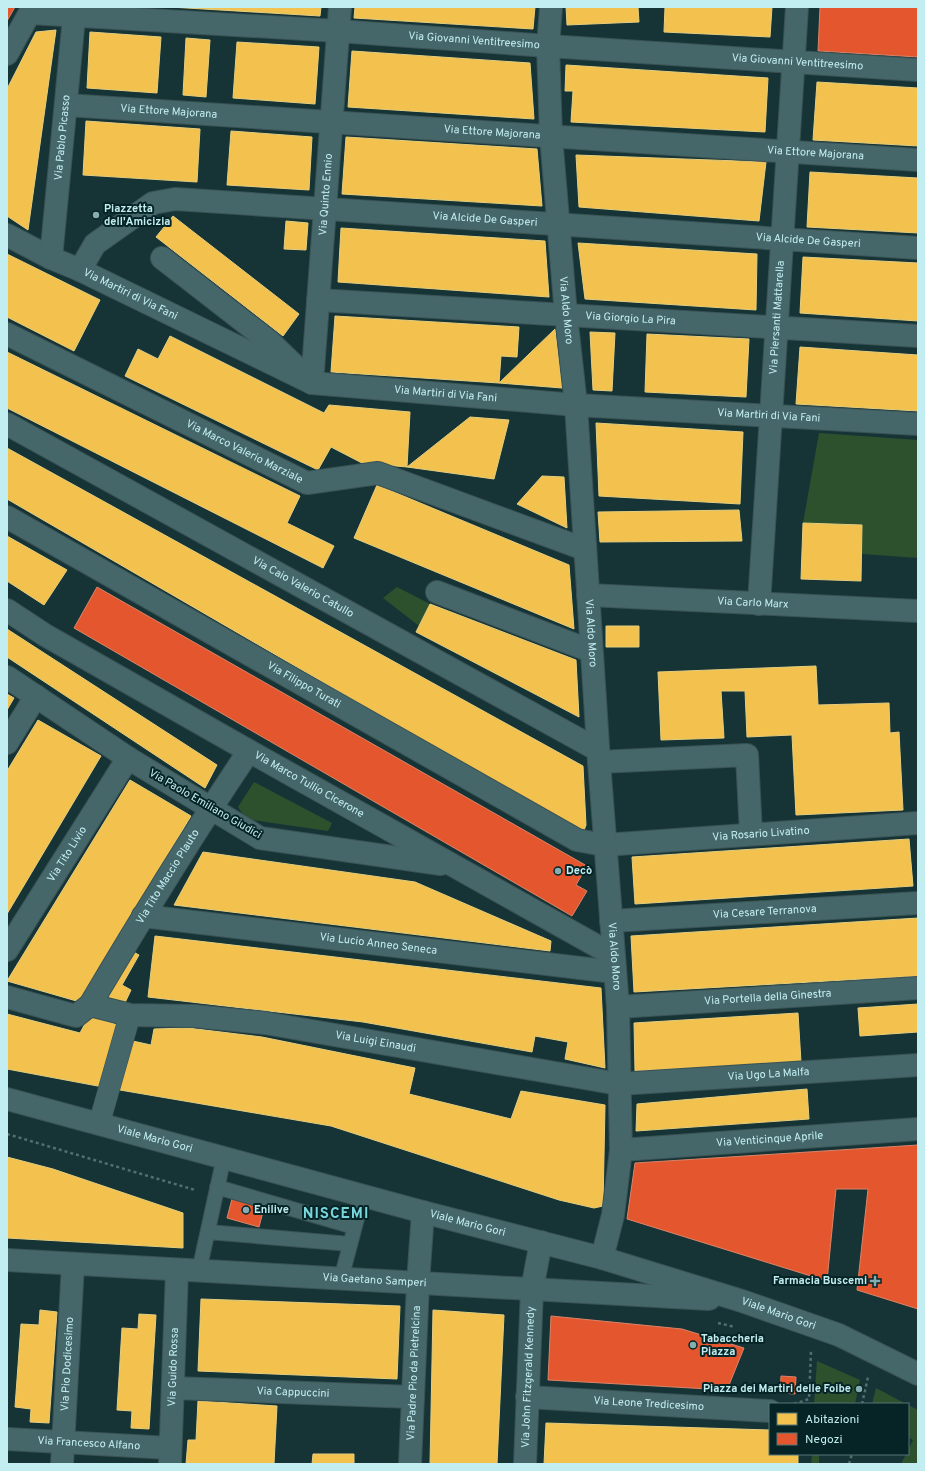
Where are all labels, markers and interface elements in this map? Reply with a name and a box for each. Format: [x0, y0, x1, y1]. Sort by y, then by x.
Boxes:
street label: Via Giovanni Ventitreesimo [408, 29, 540, 52]
street label: Via Giovanni Ventitreesimo [731, 51, 864, 73]
street label: Via Pablo Picasso [51, 94, 74, 181]
street label: Via Ettore Majorana [120, 102, 218, 122]
street label: Via Ettore Majorana [443, 122, 541, 143]
street label: Via Ettore Majorana [766, 143, 865, 164]
street label: Via Quinto Ennio [316, 153, 336, 236]
place label: Piazzetta dell'Amicizia [104, 202, 171, 229]
street label: Via Alcide De Gasperi [432, 209, 538, 230]
marker: Piazzetta dell'Amicizia [91, 210, 101, 220]
street label: Via Alcide De Gasperi [755, 230, 861, 251]
street label: Via Piersanti Mattarella [767, 260, 788, 375]
street label: Via Martiri di Via Fani [81, 266, 180, 323]
street label: Via Aldo Moro [556, 276, 576, 345]
street label: Via Giorgio La Pira [585, 309, 676, 328]
street label: Via Martiri di Via Fani [393, 383, 498, 405]
street label: Via Martiri di Via Fani [717, 406, 821, 426]
street label: Via Marco Valerio Marziale [183, 417, 305, 487]
street label: Via Caio Valerio Catullo [250, 554, 356, 621]
street label: Via Carlo Marx [717, 594, 789, 612]
street label: Via Aldo Moro [582, 599, 600, 668]
street label: Via Filippo Turati [264, 659, 343, 712]
street label: Via Marco Tullio Cicerone [251, 748, 367, 821]
street label: Via Paolo Emiliano Giudici [146, 766, 264, 842]
street label: Via Tito Livio [44, 824, 90, 885]
street label: Via Rosario Livatino [712, 824, 810, 844]
street label: Via Tito Maccio Plauto [133, 827, 203, 927]
place label: Decò [566, 864, 592, 878]
marker: Decò [553, 866, 563, 876]
street label: Via Cesare Terranova [712, 902, 817, 922]
street label: Via Aldo Moro [604, 922, 624, 991]
street label: Via Lucio Anneo Seneca [319, 930, 438, 958]
street label: Via Portella della Ginestra [704, 986, 832, 1009]
street label: Via Luigi Einaudi [334, 1028, 417, 1056]
street label: Via Ugo La Malfa [727, 1065, 810, 1084]
street label: Viale Mario Gori [115, 1122, 194, 1156]
street label: Via Venticinque Aprile [716, 1129, 824, 1150]
place label: Enilive [254, 1203, 289, 1217]
marker: Enilive [241, 1205, 251, 1215]
district label: NISCEMI [303, 1205, 369, 1224]
street label: Viale Mario Gori [428, 1207, 507, 1240]
street label: Via Gaetano Samperi [322, 1271, 427, 1290]
place label: Farmacia Buscemi [773, 1274, 867, 1288]
marker: Farmacia Buscemi [870, 1276, 880, 1286]
street label: Viale Mario Gori [739, 1294, 818, 1333]
street label: Via Padre Pio da Pietrelcina [404, 1305, 424, 1441]
street label: Via John Fitzgerald Kennedy [519, 1306, 538, 1448]
street label: Via Pio Dodicesimo [58, 1317, 77, 1412]
street label: Via Guido Rossa [165, 1327, 182, 1407]
place label: Tabaccheria Piazza [701, 1332, 764, 1359]
marker: Tabaccheria Piazza [688, 1340, 698, 1350]
place label: Piazza dei Martiri delle Foibe [703, 1382, 851, 1396]
street label: Via Cappuccini [256, 1384, 330, 1401]
marker: Piazza dei Martiri delle Foibe [854, 1384, 864, 1394]
street label: Via Leone Tredicesimo [593, 1394, 704, 1414]
legend [769, 1403, 909, 1455]
text: Abitazioni [805, 1412, 859, 1428]
text: Negozi [805, 1432, 843, 1448]
street label: Via Francesco Alfano [37, 1434, 141, 1453]

